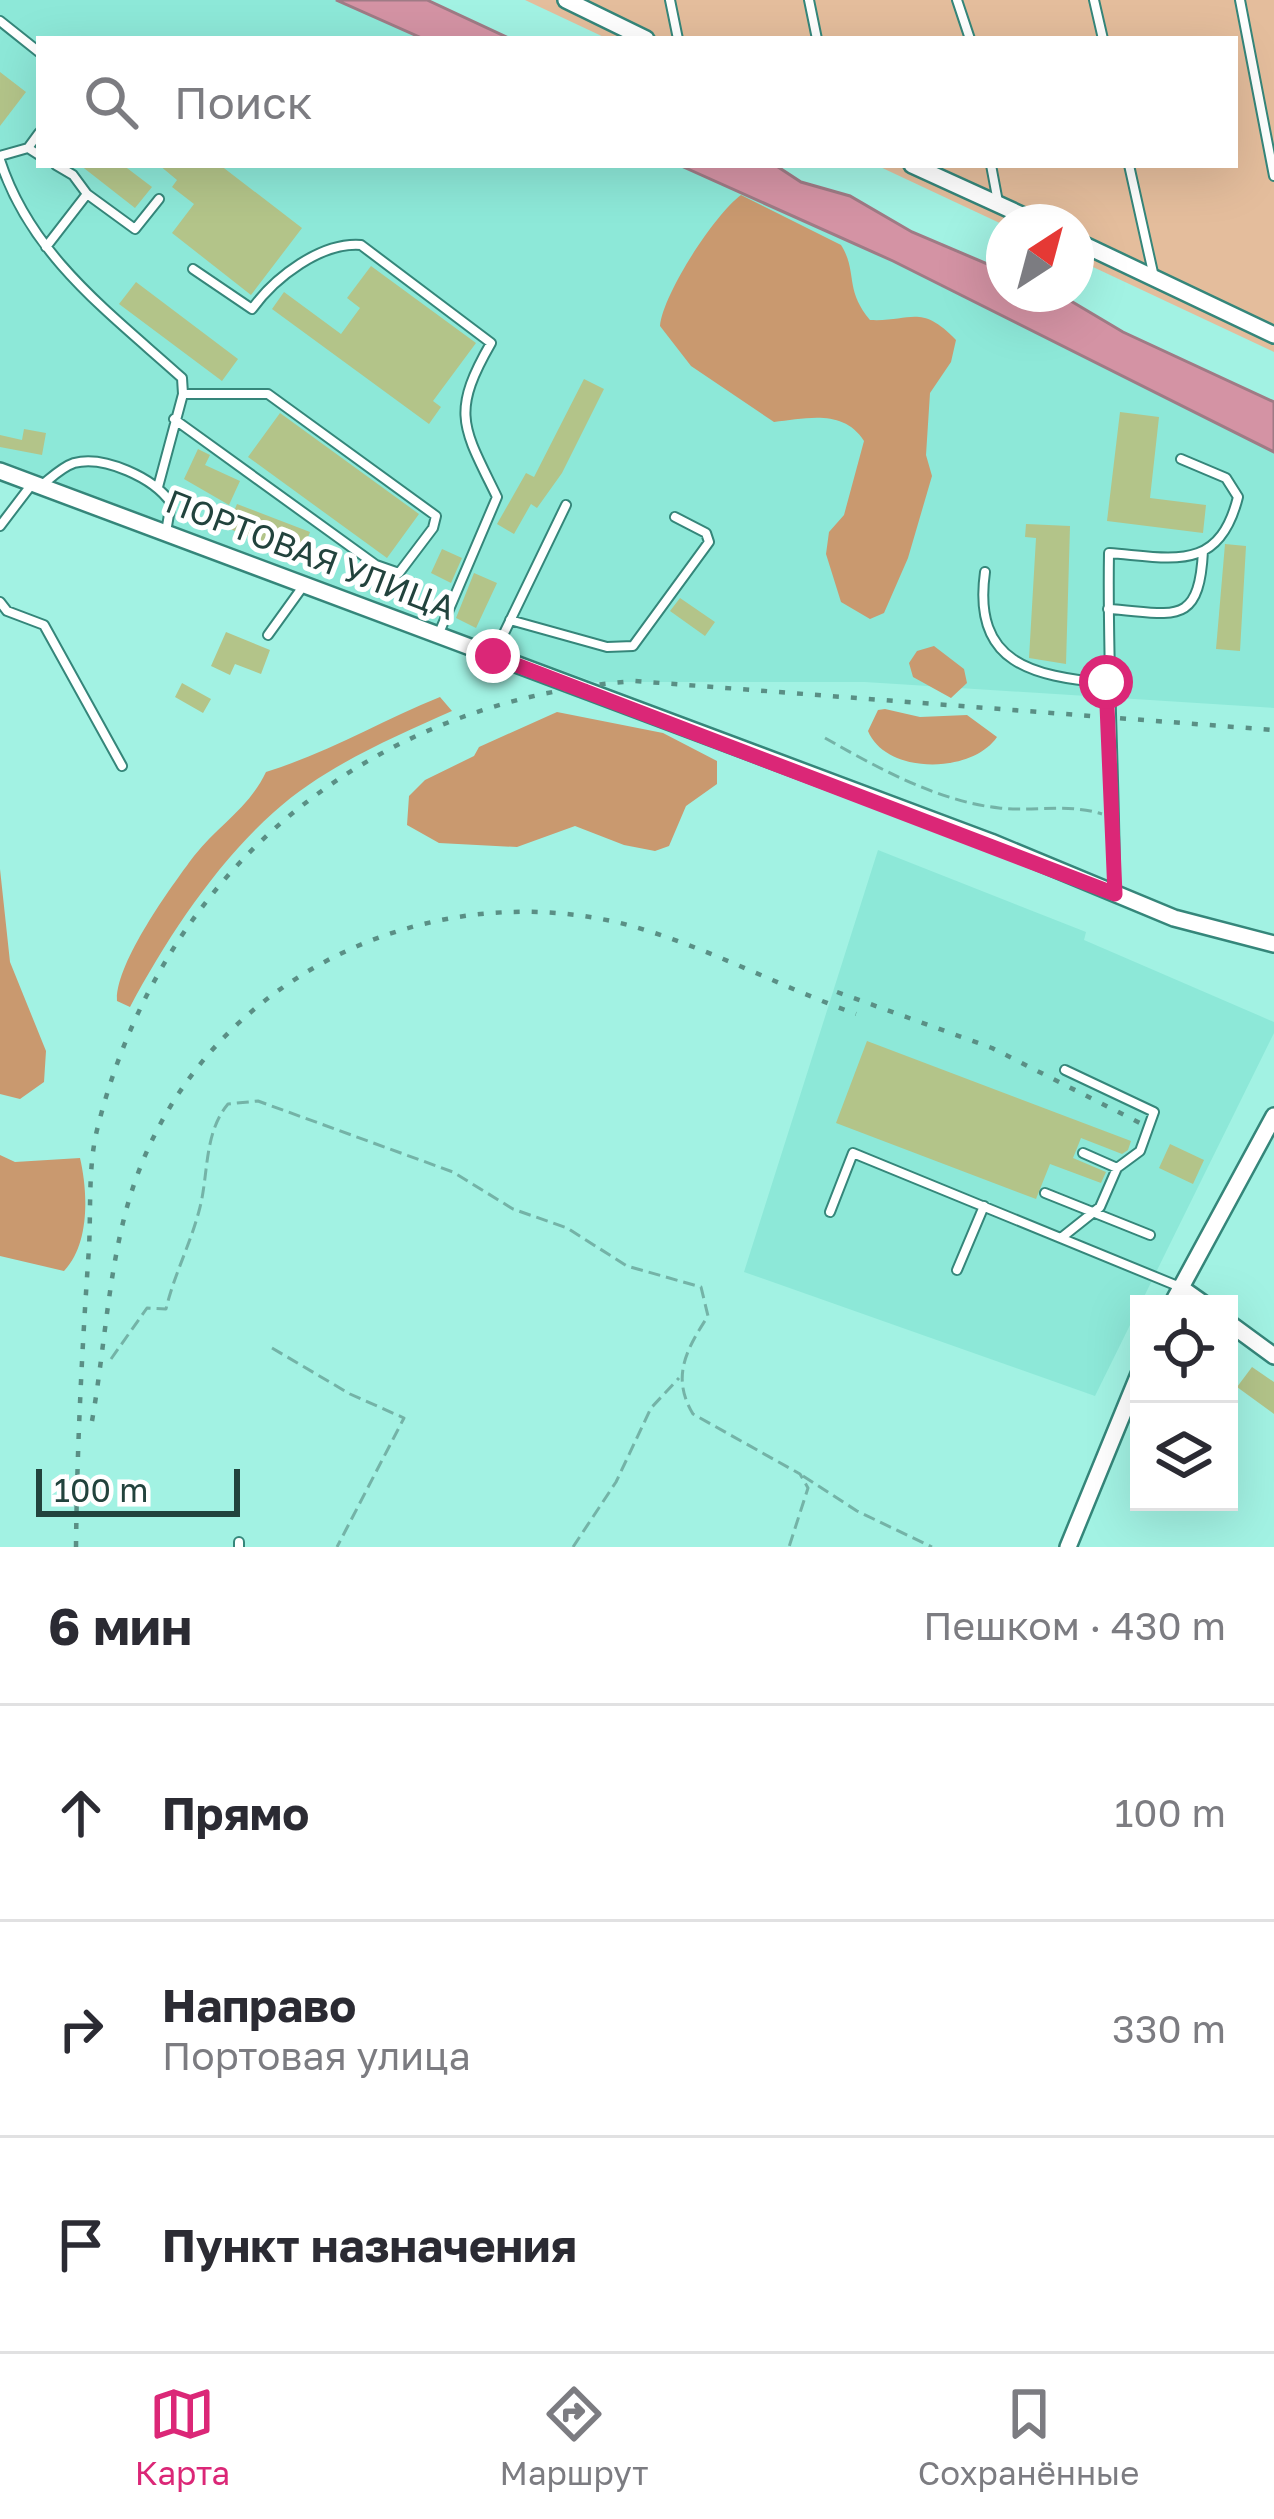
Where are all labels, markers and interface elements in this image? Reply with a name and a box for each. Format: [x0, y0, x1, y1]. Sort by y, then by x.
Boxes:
search box [36, 36, 1238, 168]
icon: search [78, 69, 144, 135]
text: Поиск [174, 75, 313, 129]
north arrow [986, 204, 1094, 312]
street label: ПОРТОВАЯ УЛИЦА [161, 481, 461, 627]
route end [466, 629, 520, 683]
route start [1079, 655, 1133, 709]
map controls [1130, 1295, 1238, 1511]
button: locate [1130, 1295, 1238, 1403]
button: layers [1130, 1403, 1238, 1511]
scale bar [36, 1463, 240, 1516]
text: 100 m [54, 1470, 148, 1509]
text: 6 мин [48, 1595, 192, 1656]
text: Пешком · 430 m [923, 1602, 1226, 1649]
icon: ahead [48, 1780, 114, 1846]
text: Прямо [162, 1786, 309, 1840]
text: 100 m [1114, 1789, 1226, 1836]
text: Направо [162, 1978, 356, 2032]
icon: right [48, 1996, 114, 2062]
text: 330 m [1112, 2005, 1226, 2052]
text: Портовая улица [162, 2032, 471, 2079]
icon: arrive [48, 2212, 114, 2278]
text: Пункт назначения [162, 2218, 577, 2272]
tab: Карта [135, 2381, 230, 2492]
tab: Маршрут [500, 2381, 649, 2492]
tab: Сохранённые [918, 2381, 1139, 2492]

